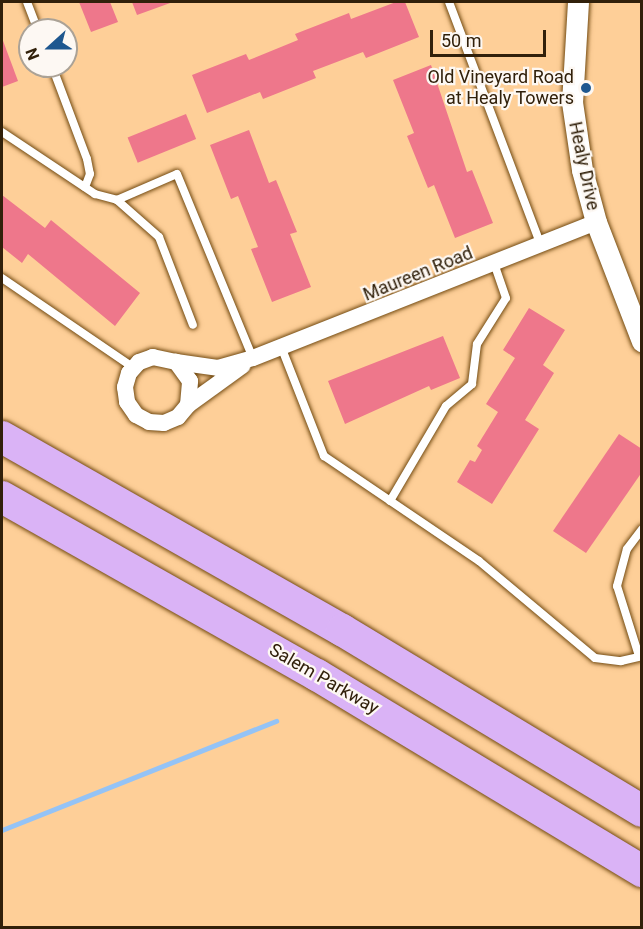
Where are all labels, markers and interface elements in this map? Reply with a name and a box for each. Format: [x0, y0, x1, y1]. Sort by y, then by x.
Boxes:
north arrow [18, 18, 78, 78]
scale bar [433, 18, 548, 56]
text: 50 m [441, 30, 481, 51]
text: N [22, 45, 43, 63]
place label: Old Vineyard Road at Healy Towers [427, 67, 574, 110]
marker: Old Vineyard Road at Healy Towers [579, 81, 593, 95]
street label: Healy Drive [564, 120, 604, 212]
street label: Maureen Road [360, 242, 476, 306]
street label: Salem Parkway [266, 639, 382, 719]

